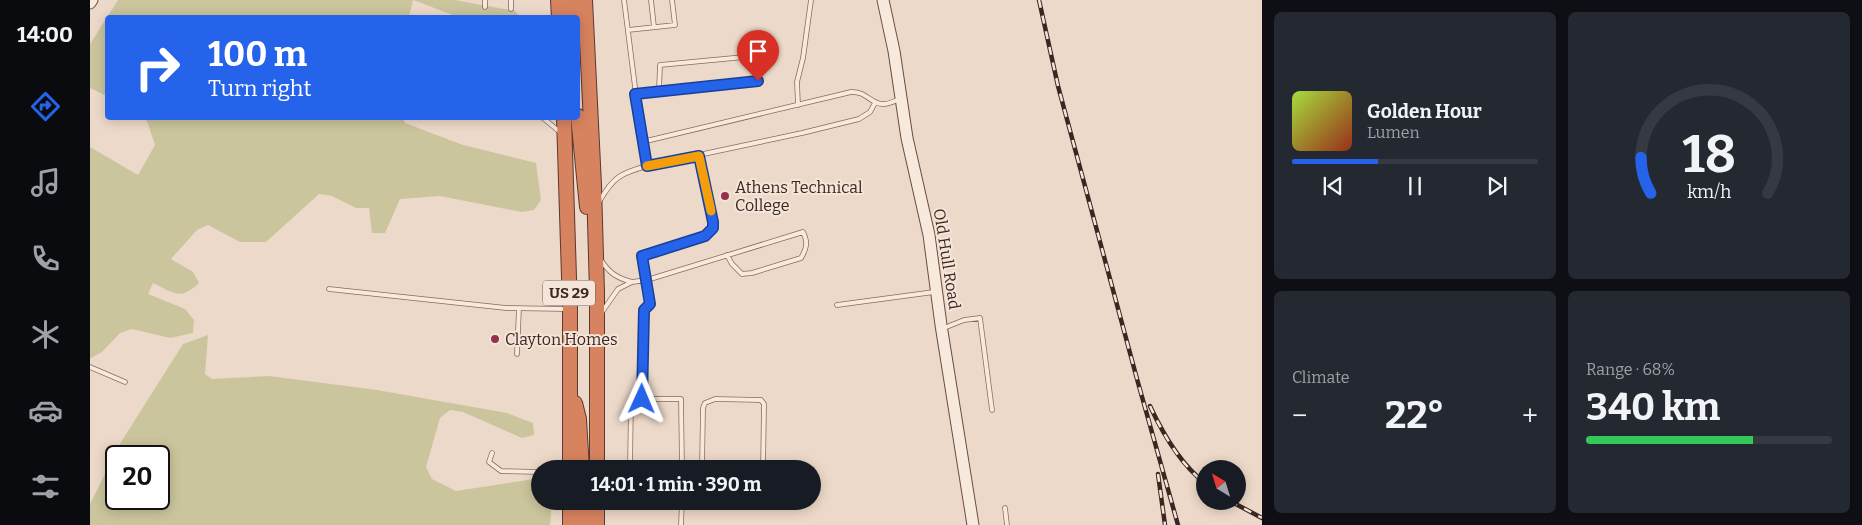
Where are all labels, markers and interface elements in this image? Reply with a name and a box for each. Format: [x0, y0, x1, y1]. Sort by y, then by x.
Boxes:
text: 14:00 [17, 21, 73, 48]
pin [737, 30, 779, 81]
text: 100 m [208, 33, 307, 75]
icon: right [125, 35, 190, 100]
icon: arrive [744, 37, 772, 65]
text: Turn right [208, 75, 311, 102]
icon: directions [28, 89, 63, 124]
text: Golden Hour [1367, 100, 1482, 123]
text: Lumen [1367, 123, 1420, 142]
text: 18 [1682, 123, 1736, 186]
icon: music [28, 165, 63, 200]
icon: previous [1319, 172, 1347, 200]
icon: pause [1401, 172, 1429, 200]
icon: next [1483, 172, 1511, 200]
place label: Athens Technical College [735, 178, 863, 215]
text: km/h [1687, 181, 1731, 203]
marker: Athens Technical College [719, 190, 731, 202]
street label: Old Hull Road [930, 207, 964, 311]
icon: phone [28, 241, 63, 276]
road number: US 29 [543, 280, 595, 306]
icon: climate [28, 317, 63, 352]
place label: Clayton Homes [505, 330, 618, 349]
marker: Clayton Homes [489, 333, 501, 345]
text: Range · 68% [1586, 360, 1675, 379]
text: Climate [1292, 368, 1350, 387]
position arrow [615, 372, 667, 424]
text: 340 km [1586, 384, 1720, 430]
text: 22° [1385, 392, 1444, 438]
icon: car [28, 393, 63, 428]
text: − [1292, 399, 1307, 432]
text: + [1522, 399, 1538, 432]
speed limit sign: 20 [105, 445, 170, 510]
north arrow [1196, 460, 1246, 510]
map controls [1196, 460, 1246, 510]
icon: filters [28, 469, 63, 504]
text: 14:01 · 1 min · 390 m [591, 473, 761, 496]

